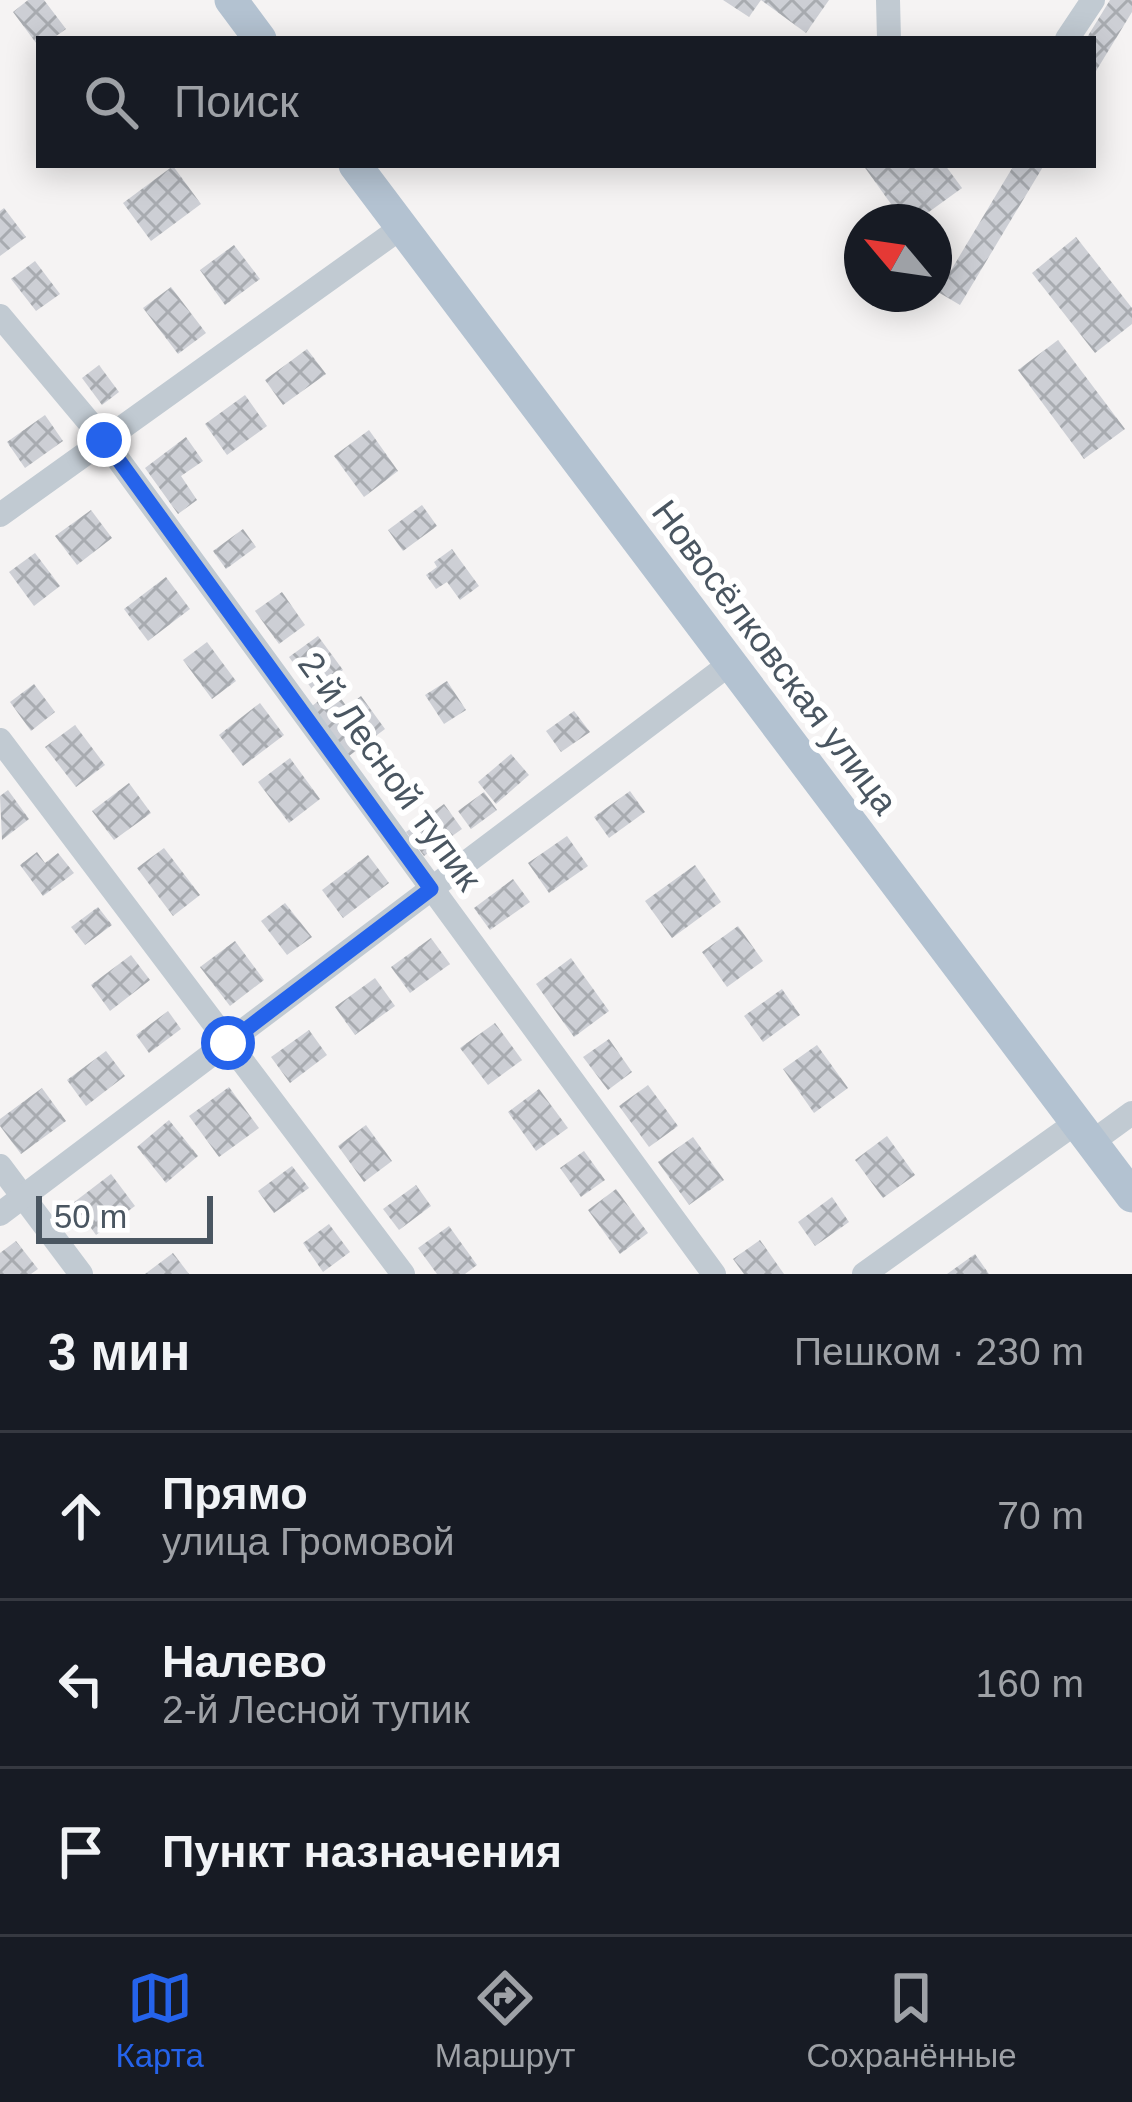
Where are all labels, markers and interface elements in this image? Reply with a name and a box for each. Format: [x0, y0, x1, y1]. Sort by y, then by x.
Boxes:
search box [36, 36, 1096, 168]
icon: search [78, 69, 144, 135]
text: Поиск [174, 76, 299, 127]
north arrow [844, 204, 952, 312]
route end [77, 413, 131, 467]
street label: Новосёлковская улица [644, 492, 907, 823]
street label: 2-й Лесной тупик [290, 644, 490, 898]
route start [201, 1016, 255, 1070]
scale bar [36, 1190, 213, 1243]
text: 50 m [54, 1198, 127, 1235]
text: 3 мин [48, 1324, 190, 1381]
text: Пешком · 230 m [794, 1330, 1084, 1373]
text: Прямо [162, 1468, 308, 1519]
icon: ahead [48, 1483, 114, 1549]
text: 70 m [997, 1494, 1084, 1537]
text: улица Громовой [162, 1520, 455, 1563]
text: Налево [162, 1636, 327, 1687]
icon: left [48, 1651, 114, 1717]
text: 160 m [976, 1662, 1084, 1705]
text: 2-й Лесной тупик [162, 1688, 470, 1731]
icon: arrive [48, 1819, 114, 1885]
text: Пункт назначения [162, 1826, 562, 1877]
tab: Карта [115, 1965, 204, 2075]
tab: Маршрут [435, 1965, 575, 2075]
tab: Сохранённые [806, 1965, 1017, 2075]

